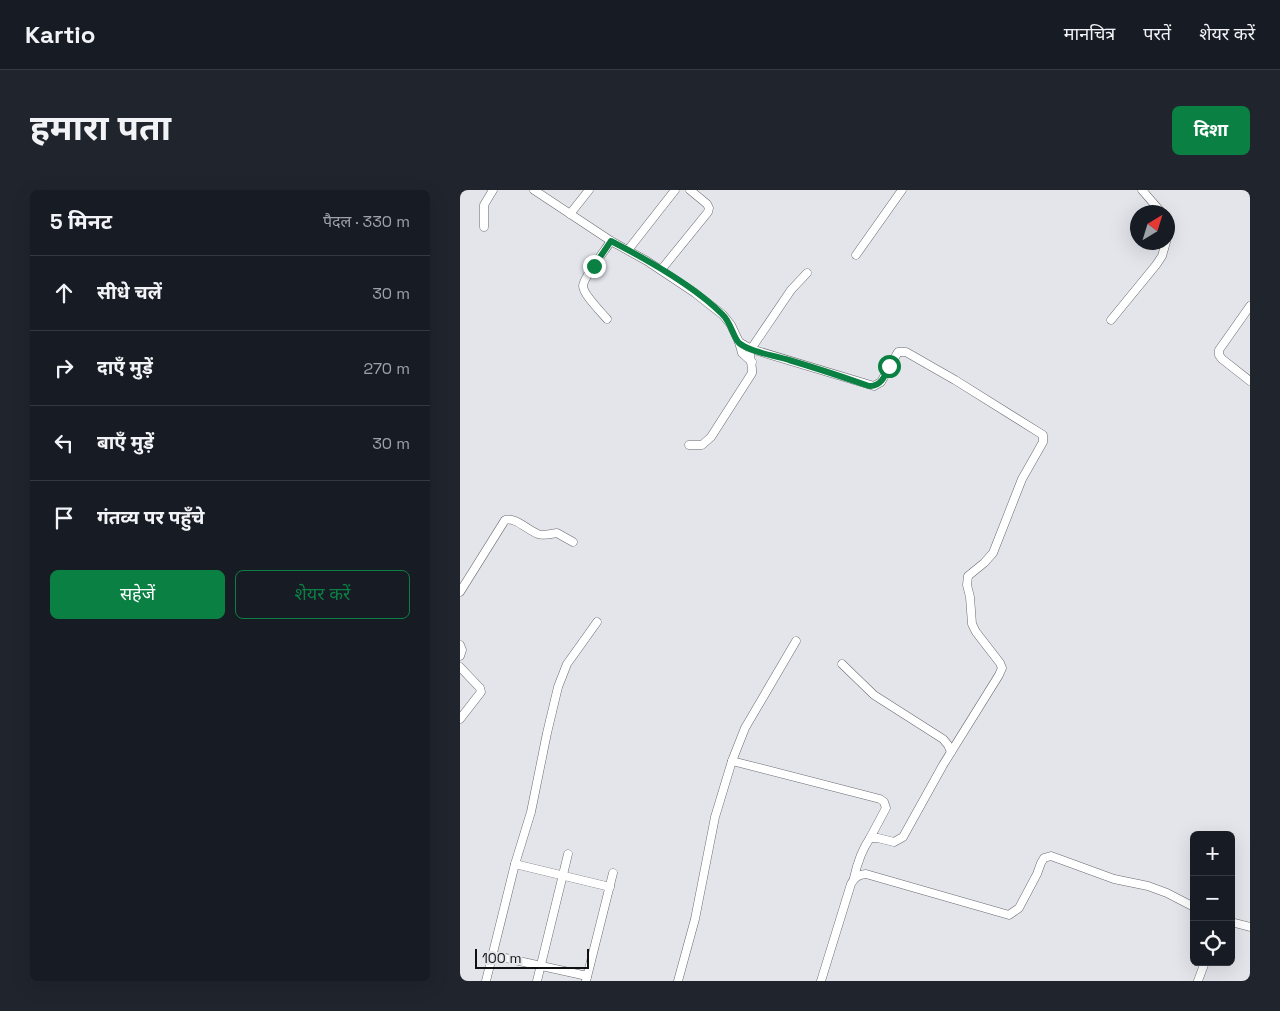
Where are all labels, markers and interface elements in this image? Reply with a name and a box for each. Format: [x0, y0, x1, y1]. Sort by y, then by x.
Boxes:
text: Kartio [25, 19, 95, 50]
text: मानचित्र [1064, 22, 1115, 45]
text: परतें [1143, 22, 1171, 45]
text: शेयर करें [1199, 22, 1255, 45]
text: हमारा पता [30, 106, 171, 150]
button: दिशा [1172, 106, 1250, 155]
north arrow [1130, 205, 1175, 250]
text: 5 मिनट [50, 208, 112, 235]
text: पैदल · 330 m [323, 211, 410, 232]
route end [583, 255, 606, 278]
icon: ahead [50, 279, 78, 307]
text: सीधे चलें [97, 280, 162, 305]
text: 30 m [372, 283, 410, 304]
icon: right [50, 354, 78, 382]
text: दाएँ मुड़ें [97, 355, 153, 380]
route start [878, 355, 901, 378]
text: 270 m [363, 358, 410, 379]
icon: left [50, 429, 78, 457]
text: बाएँ मुड़ें [97, 430, 154, 455]
text: 30 m [372, 433, 410, 454]
icon: arrive [50, 504, 78, 532]
text: गंतव्य पर पहुँचे [97, 505, 204, 530]
button: सहेजें [50, 570, 225, 619]
button: शेयर करें [235, 570, 410, 619]
map controls [1190, 831, 1235, 966]
button: + [1190, 831, 1235, 876]
button: − [1190, 876, 1235, 921]
button: locate [1190, 921, 1235, 966]
scale bar [475, 946, 589, 969]
text: 100 m [482, 949, 521, 967]

